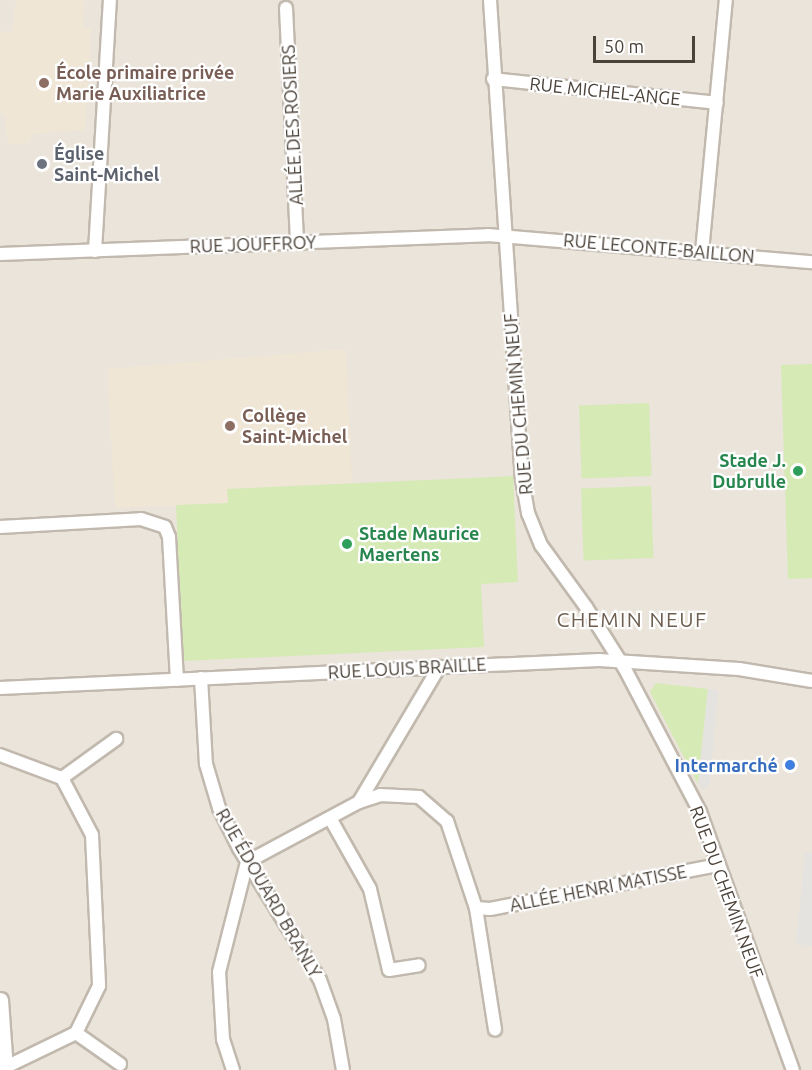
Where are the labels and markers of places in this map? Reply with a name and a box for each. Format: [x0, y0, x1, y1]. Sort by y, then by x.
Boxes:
place label: École primaire privée Marie Auxiliatrice [56, 62, 234, 104]
marker: École primaire privée Marie Auxiliatrice [37, 76, 51, 90]
place label: Église Saint-Michel [54, 143, 159, 186]
marker: Église Saint-Michel [35, 157, 49, 171]
place label: Collège Saint-Michel [242, 405, 347, 448]
marker: Collège Saint-Michel [223, 419, 237, 433]
place label: Stade J. Dubrulle [712, 450, 786, 492]
marker: Stade J. Dubrulle [791, 464, 805, 478]
place label: Stade Maurice Maertens [359, 523, 479, 566]
marker: Stade Maurice Maertens [340, 537, 354, 551]
place label: Intermarché [675, 754, 778, 776]
marker: Intermarché [783, 758, 797, 772]

